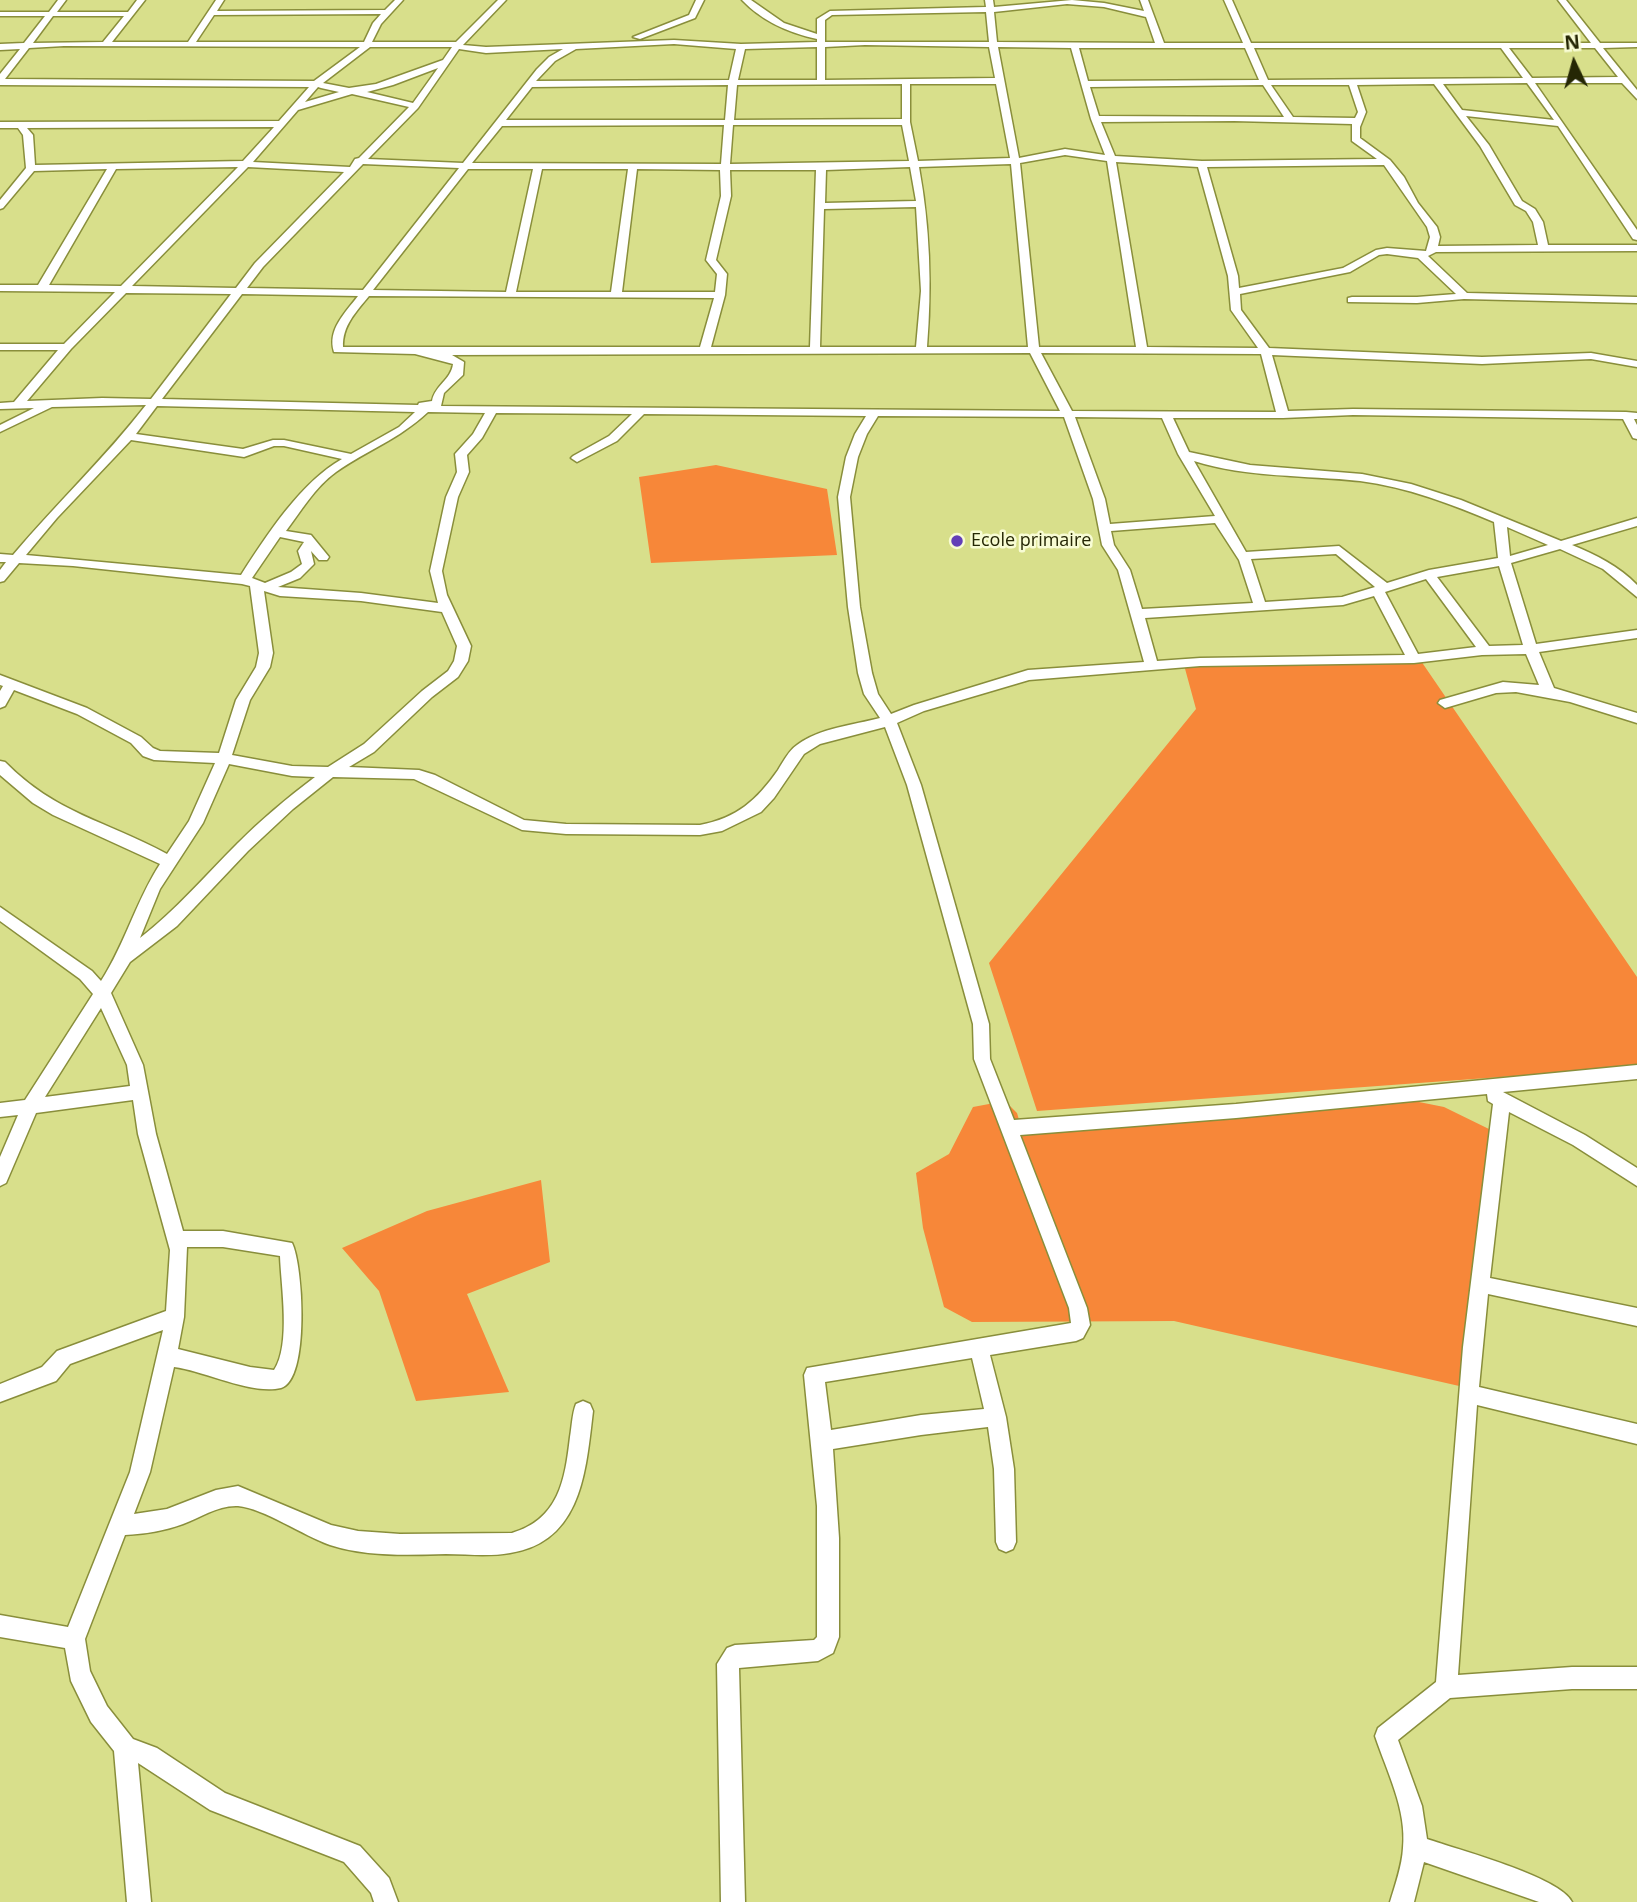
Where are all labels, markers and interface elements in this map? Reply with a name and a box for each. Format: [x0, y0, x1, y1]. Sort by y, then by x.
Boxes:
north arrow [1539, 28, 1609, 98]
text: N [1563, 28, 1581, 56]
place label: Ecole primaire [971, 530, 1091, 552]
marker: Ecole primaire [949, 533, 965, 549]

